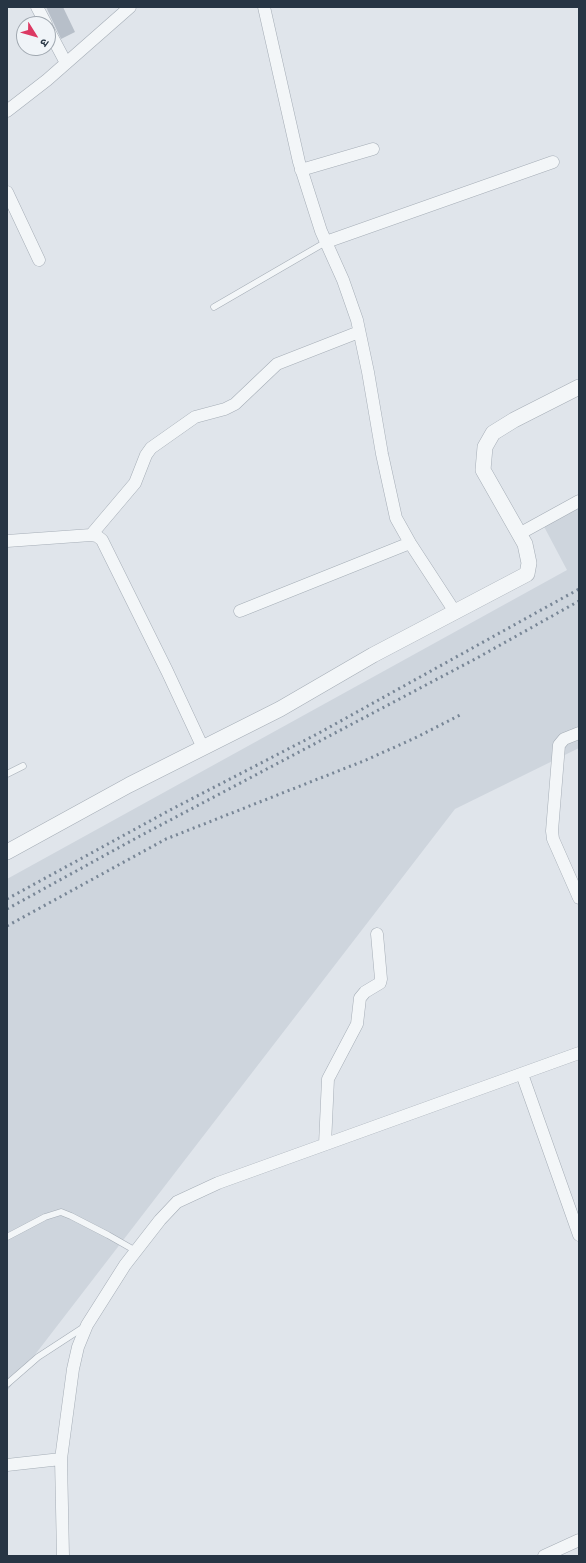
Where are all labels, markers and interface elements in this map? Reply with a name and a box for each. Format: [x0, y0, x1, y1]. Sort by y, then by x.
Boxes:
north arrow [16, 16, 56, 56]
text: उ [37, 36, 52, 49]

